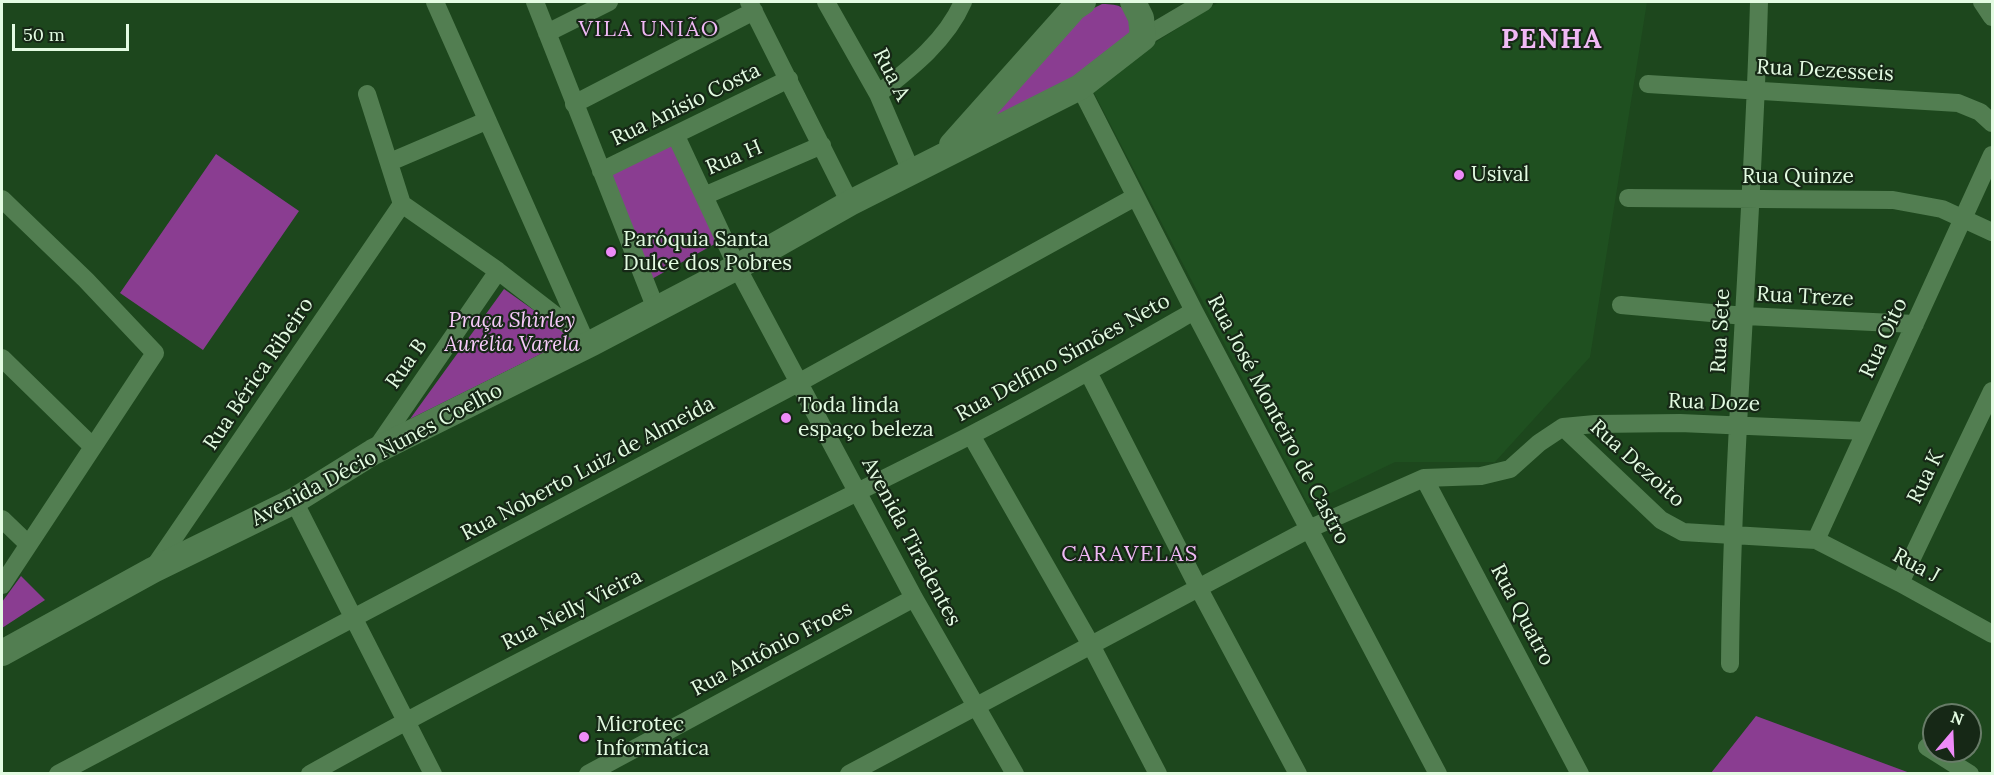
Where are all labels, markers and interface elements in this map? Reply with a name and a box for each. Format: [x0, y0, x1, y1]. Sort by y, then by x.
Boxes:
scale bar [15, 12, 132, 50]
district label: VILA UNIÃO [578, 17, 720, 43]
text: 50 m [23, 23, 65, 46]
district label: PENHA [1501, 24, 1603, 56]
street label: Rua A [867, 45, 915, 105]
street label: Rua Dezesseis [1756, 55, 1894, 87]
street label: Rua Anísio Costa [607, 58, 765, 152]
street label: Rua H [702, 135, 766, 181]
place label: Usival [1471, 162, 1529, 188]
street label: Rua Quinze [1742, 164, 1854, 190]
marker: Usival [1452, 168, 1466, 182]
place label: Paróquia Santa Dulce dos Pobres [623, 227, 792, 277]
marker: Paróquia Santa Dulce dos Pobres [604, 245, 618, 259]
street label: Rua Treze [1756, 282, 1854, 312]
street label: Rua Delfino Simões Neto [951, 288, 1175, 428]
street label: Rua Sete [1706, 288, 1736, 374]
street label: Rua José Monteiro de Castro [1201, 291, 1355, 549]
street label: Rua Bérica Ribeiro [199, 293, 319, 455]
street label: Rua Oito [1855, 294, 1913, 382]
park label: Praça Shirley Aurélia Varela [444, 308, 580, 358]
street label: Rua B [381, 334, 433, 394]
street label: Avenida Décio Nunes Coelho [247, 378, 507, 532]
street label: Rua Doze [1668, 389, 1760, 417]
street label: Rua Noberto Luiz de Almeida [457, 391, 719, 547]
place label: Toda linda espaço beleza [798, 393, 934, 443]
marker: Toda linda espaço beleza [779, 411, 793, 425]
street label: Rua Dezoito [1584, 415, 1690, 513]
street label: Rua K [1902, 446, 1950, 508]
street label: Avenida Tiradentes [856, 454, 966, 630]
district label: CARAVELAS [1061, 542, 1199, 568]
street label: Rua J [1888, 543, 1944, 589]
street label: Rua Quatro [1485, 560, 1559, 670]
street label: Rua Nelly Vieira [498, 564, 646, 656]
street label: Rua Antônio Froes [687, 596, 857, 702]
north arrow [1922, 703, 1982, 763]
text: N [1948, 706, 1966, 729]
place label: Microtec Informática [596, 712, 709, 762]
marker: Microtec Informática [577, 730, 591, 744]

